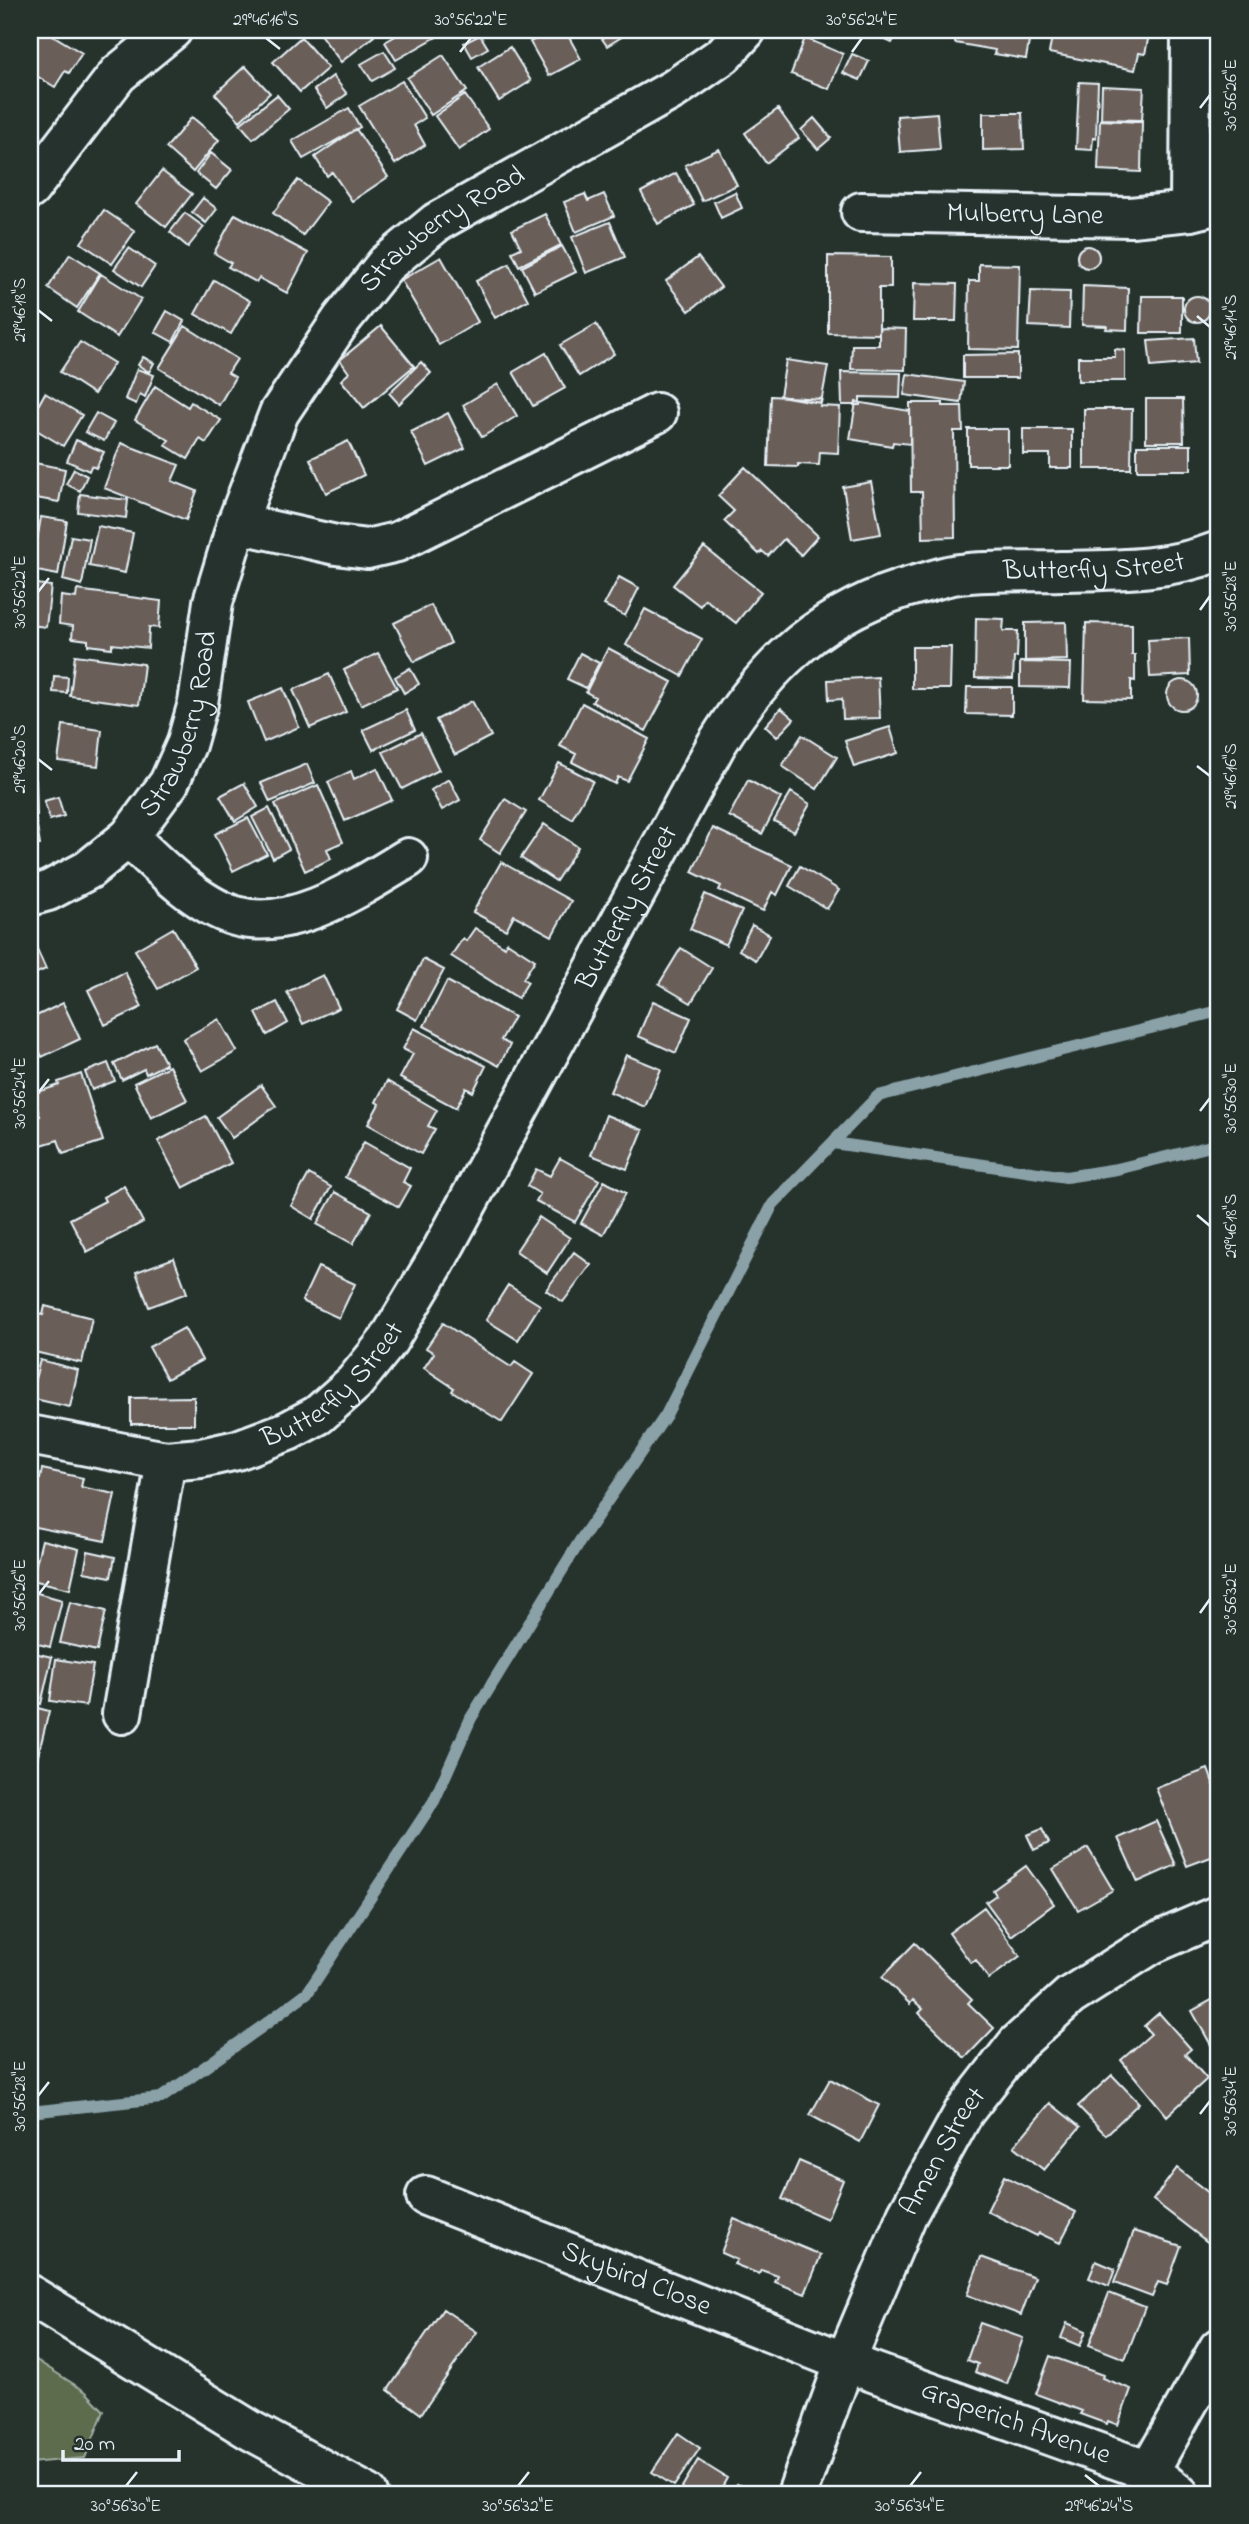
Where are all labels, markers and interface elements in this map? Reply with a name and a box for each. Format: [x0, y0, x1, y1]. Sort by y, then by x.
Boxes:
text: 29°46'16"S [233, 8, 299, 34]
text: 30°56'22"E [434, 8, 508, 34]
text: 30°56'24"E [826, 8, 898, 34]
text: 30°56'26"E [1219, 59, 1245, 131]
street label: Strawberry Road [350, 156, 533, 302]
street label: Mulberry Lane [946, 193, 1104, 237]
text: 29°46'18"S [8, 278, 34, 342]
text: 29°46'14"S [1219, 294, 1245, 360]
street label: Butterfly Street [1002, 542, 1189, 592]
text: 30°56'22"E [8, 555, 34, 629]
text: 30°56'28"E [1219, 560, 1245, 631]
street label: Strawberry Road [129, 628, 229, 827]
text: 29°46'20"S [8, 725, 34, 793]
text: 29°46'16"S [1219, 743, 1245, 809]
street label: Butterfly Street [566, 818, 689, 999]
text: 30°56'24"E [8, 1057, 34, 1129]
text: 30°56'30"E [1219, 1063, 1245, 1133]
text: 29°46'18"S [1219, 1194, 1245, 1258]
street label: Butterfly Street [255, 1314, 415, 1460]
text: 30°56'26"E [8, 1559, 34, 1631]
text: 30°56'32"E [1219, 1563, 1245, 1635]
text: 30°56'28"E [8, 2060, 34, 2131]
text: 30°56'34"E [1219, 2066, 1245, 2136]
street label: Amen Street [890, 2078, 997, 2224]
street label: Skybird Close [555, 2231, 718, 2328]
street label: Graperich Avenue [915, 2370, 1117, 2476]
scale bar [63, 2419, 178, 2463]
text: 20 m [74, 2430, 115, 2460]
text: 30°56'30"E [91, 2494, 161, 2520]
text: 30°56'32"E [482, 2494, 554, 2520]
text: 30°56'34"E [875, 2494, 945, 2520]
text: 29°46'24"S [1065, 2494, 1133, 2520]

